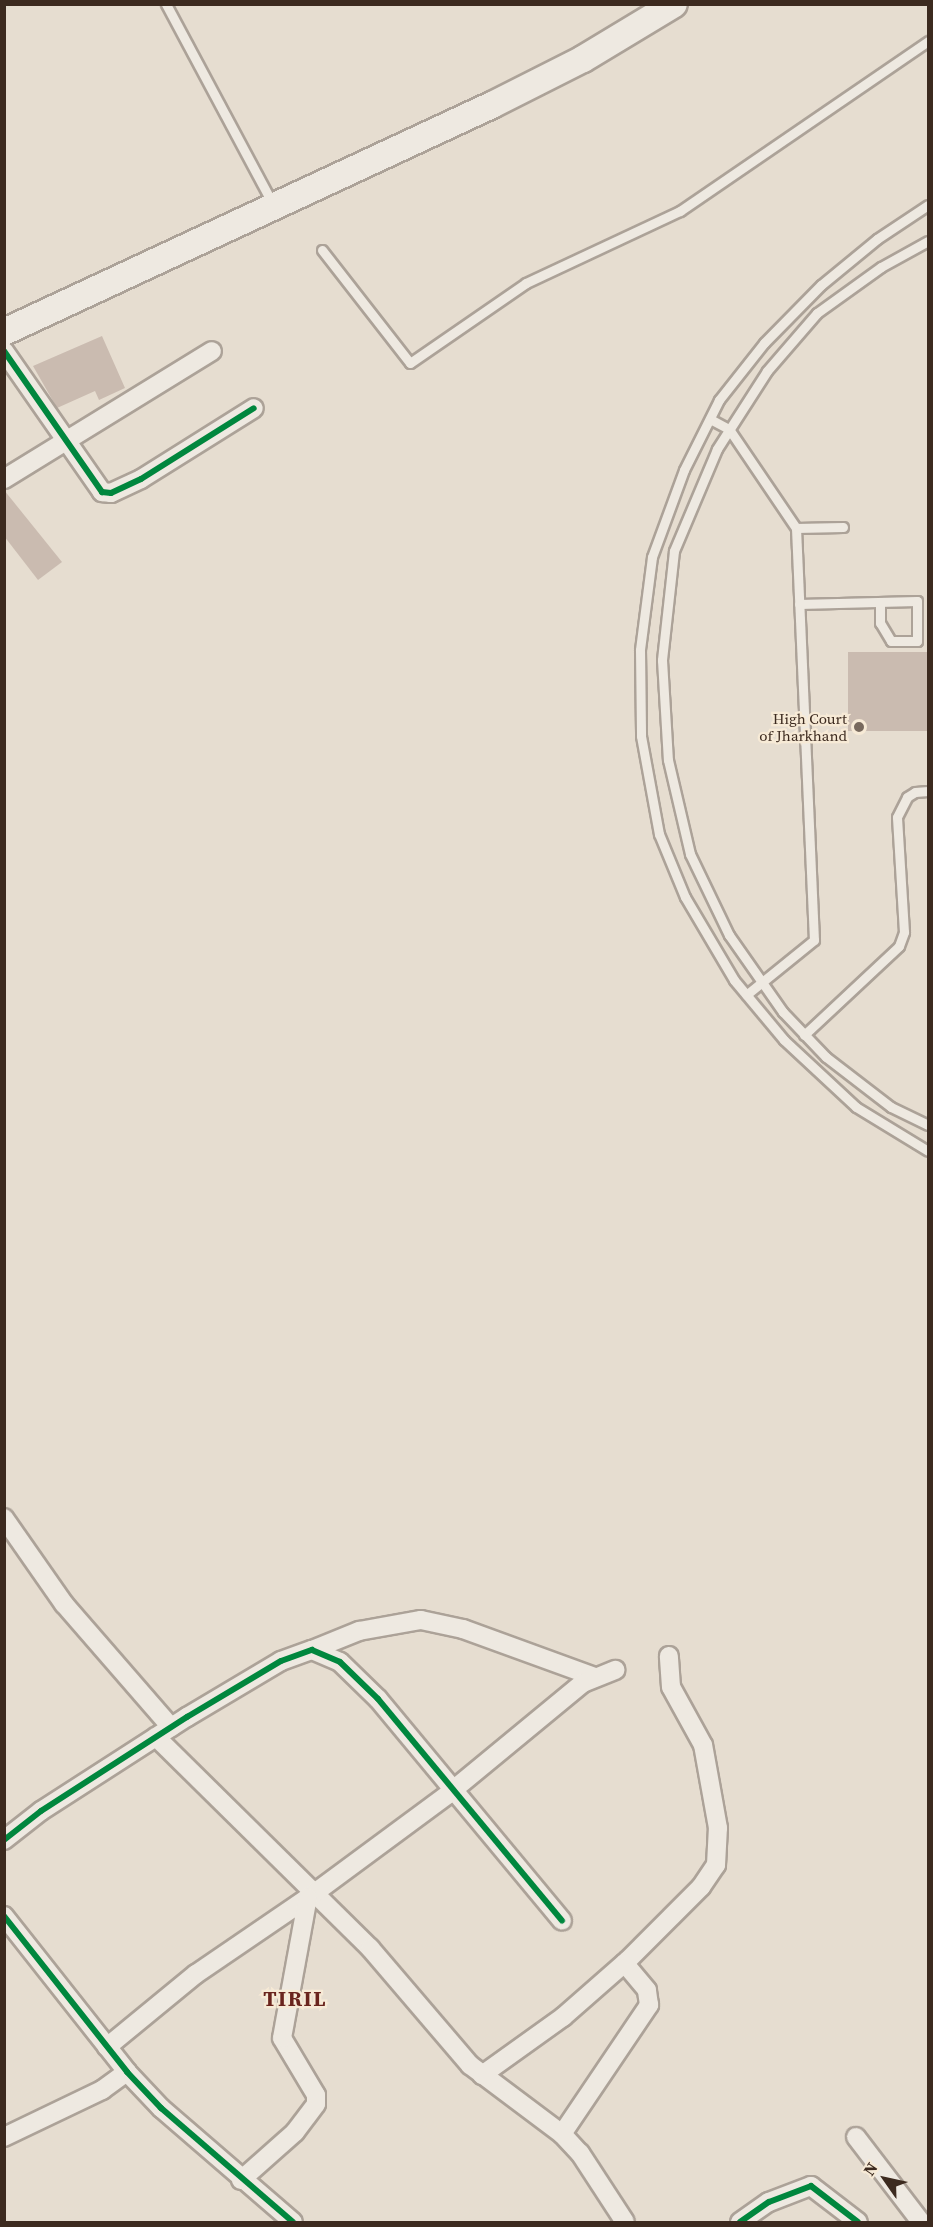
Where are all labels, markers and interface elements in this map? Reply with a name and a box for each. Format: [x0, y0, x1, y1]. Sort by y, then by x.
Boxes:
place label: High Court of Jharkhand [759, 709, 847, 744]
marker: High Court of Jharkhand [852, 720, 866, 734]
district label: TIRIL [263, 1986, 327, 2012]
north arrow [855, 2149, 915, 2209]
text: N [858, 2158, 882, 2180]

